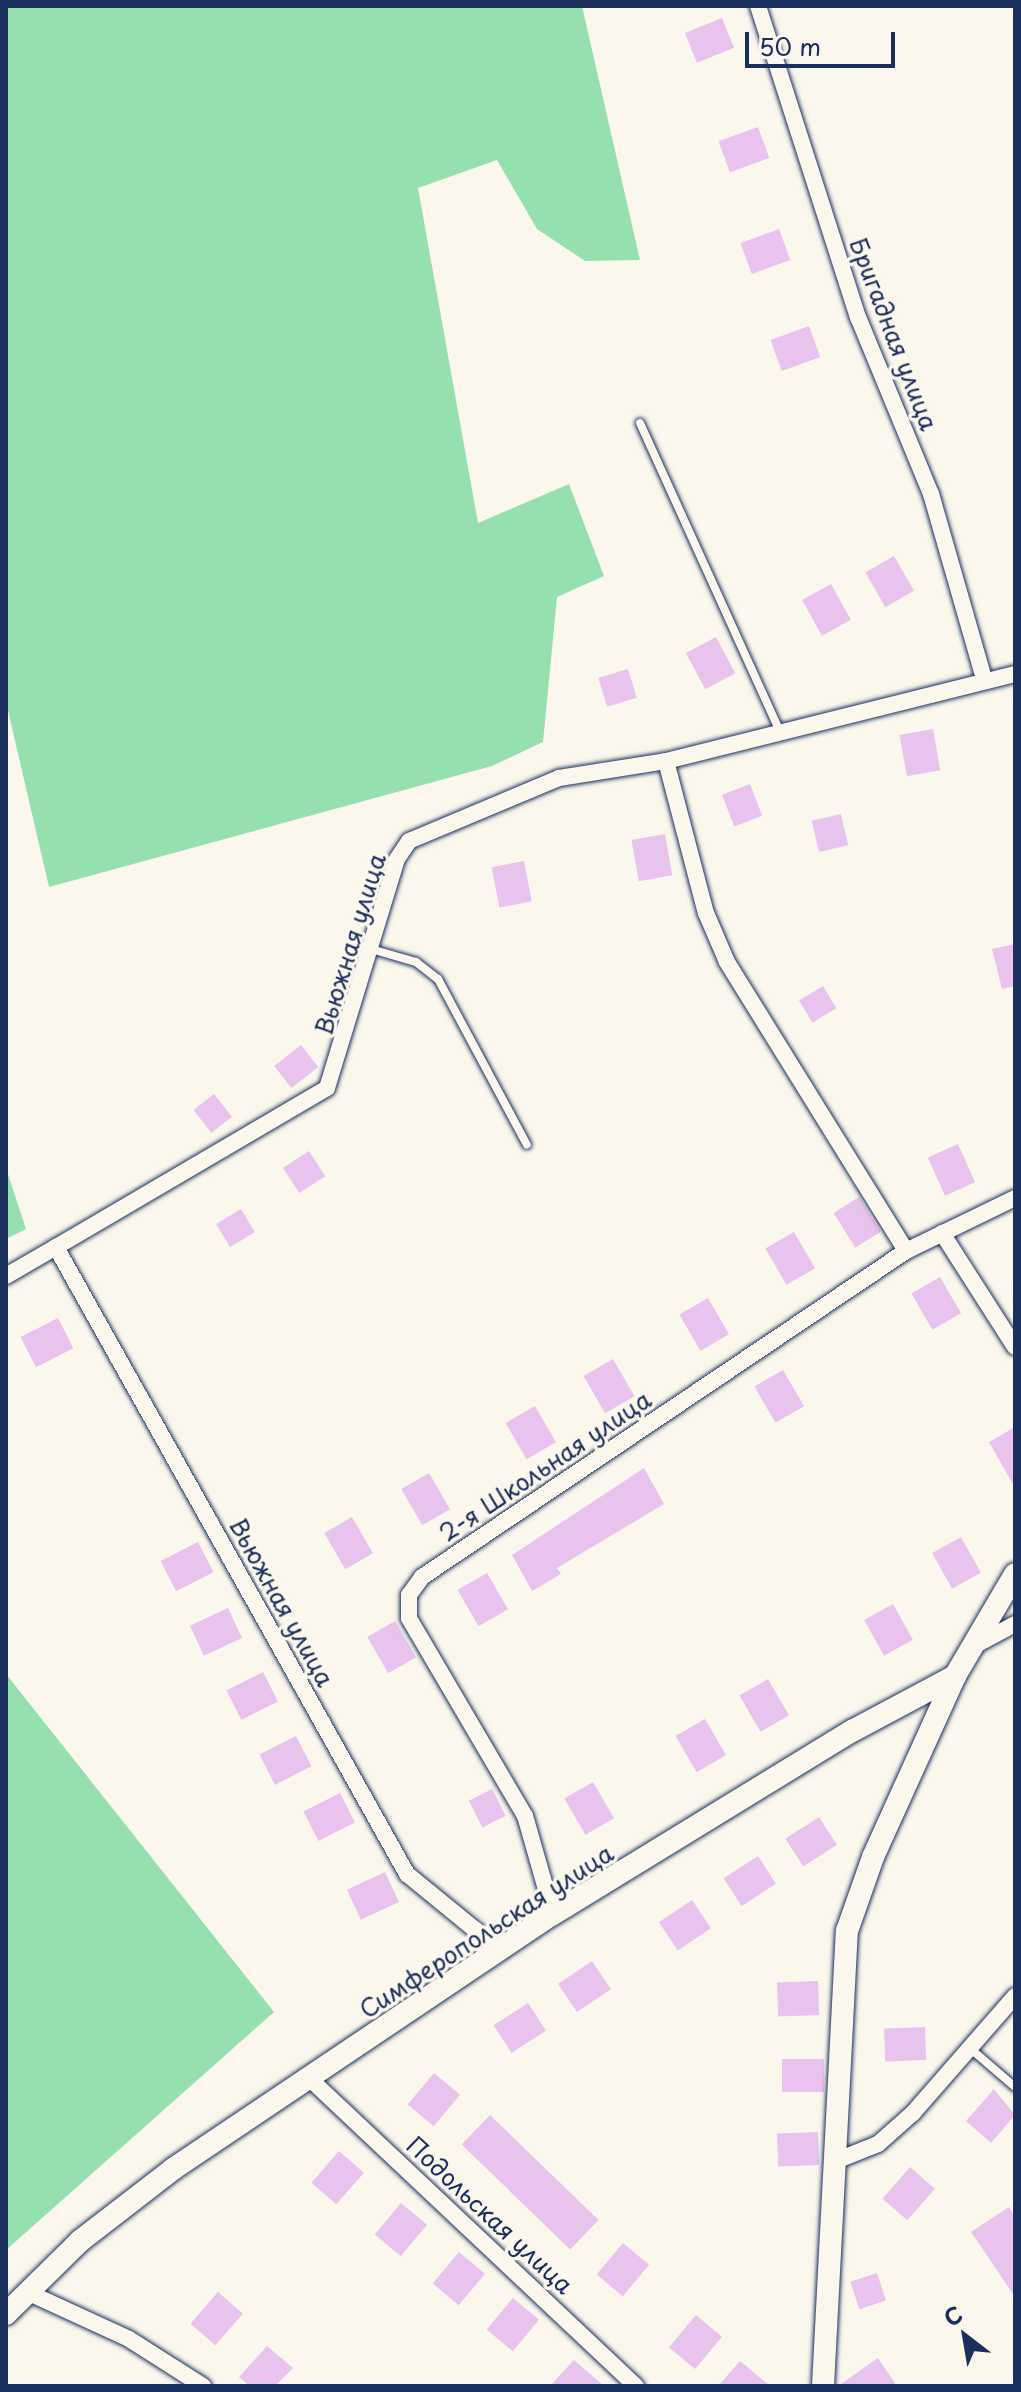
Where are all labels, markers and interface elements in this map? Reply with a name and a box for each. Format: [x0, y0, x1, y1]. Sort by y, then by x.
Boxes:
scale bar [749, 16, 899, 66]
text: 50 m [759, 28, 821, 64]
street label: Бригадная улица [844, 233, 944, 435]
street label: Вьюжная улица [309, 849, 391, 1039]
street label: 2-я Школьная улица [433, 1384, 657, 1548]
street label: Вьюжная улица [223, 1512, 341, 1692]
street label: Симферопольская улица [353, 1838, 619, 2024]
street label: Подольская улица [400, 2130, 580, 2300]
north arrow [925, 2296, 1005, 2376]
text: С [937, 2297, 968, 2333]

